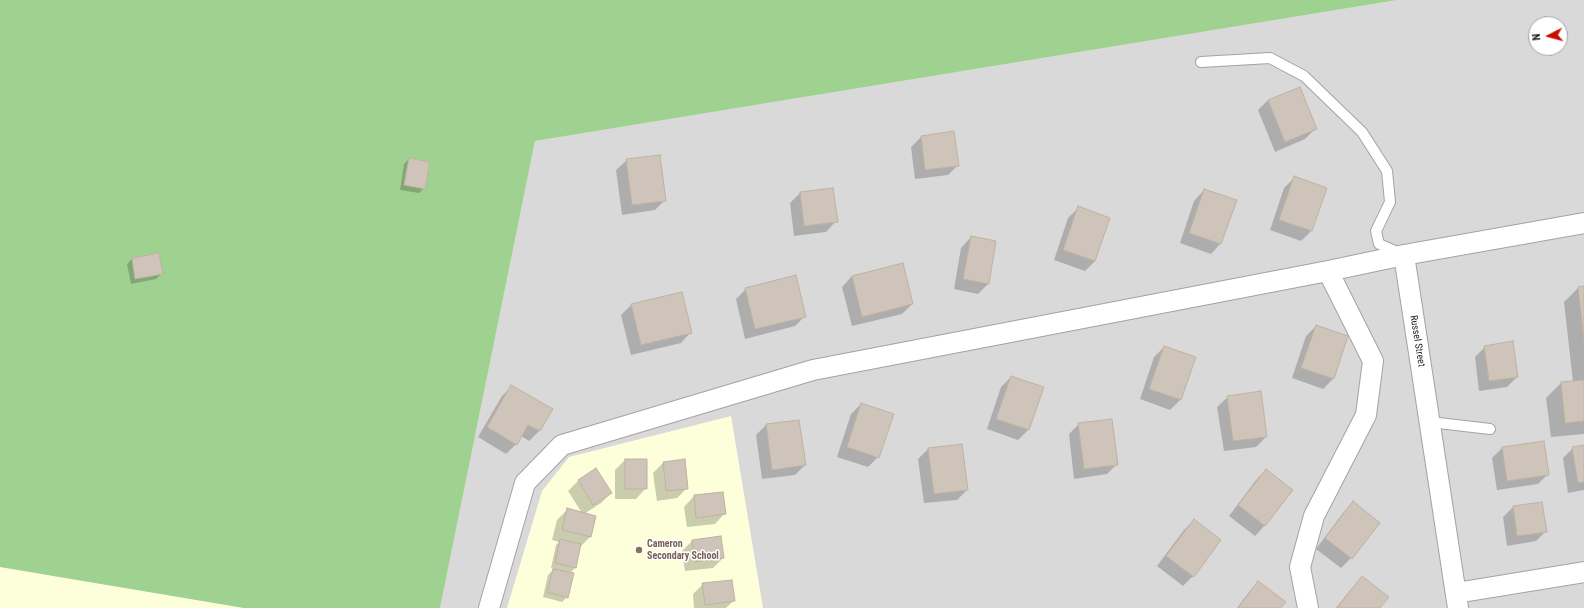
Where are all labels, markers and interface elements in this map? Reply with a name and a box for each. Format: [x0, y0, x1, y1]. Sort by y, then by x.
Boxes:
north arrow [1528, 16, 1568, 56]
text: N [1530, 33, 1543, 41]
street label: Russel Street [1407, 314, 1427, 368]
place label: Cameron Secondary School [647, 538, 719, 562]
marker: Cameron Secondary School [634, 545, 644, 555]

